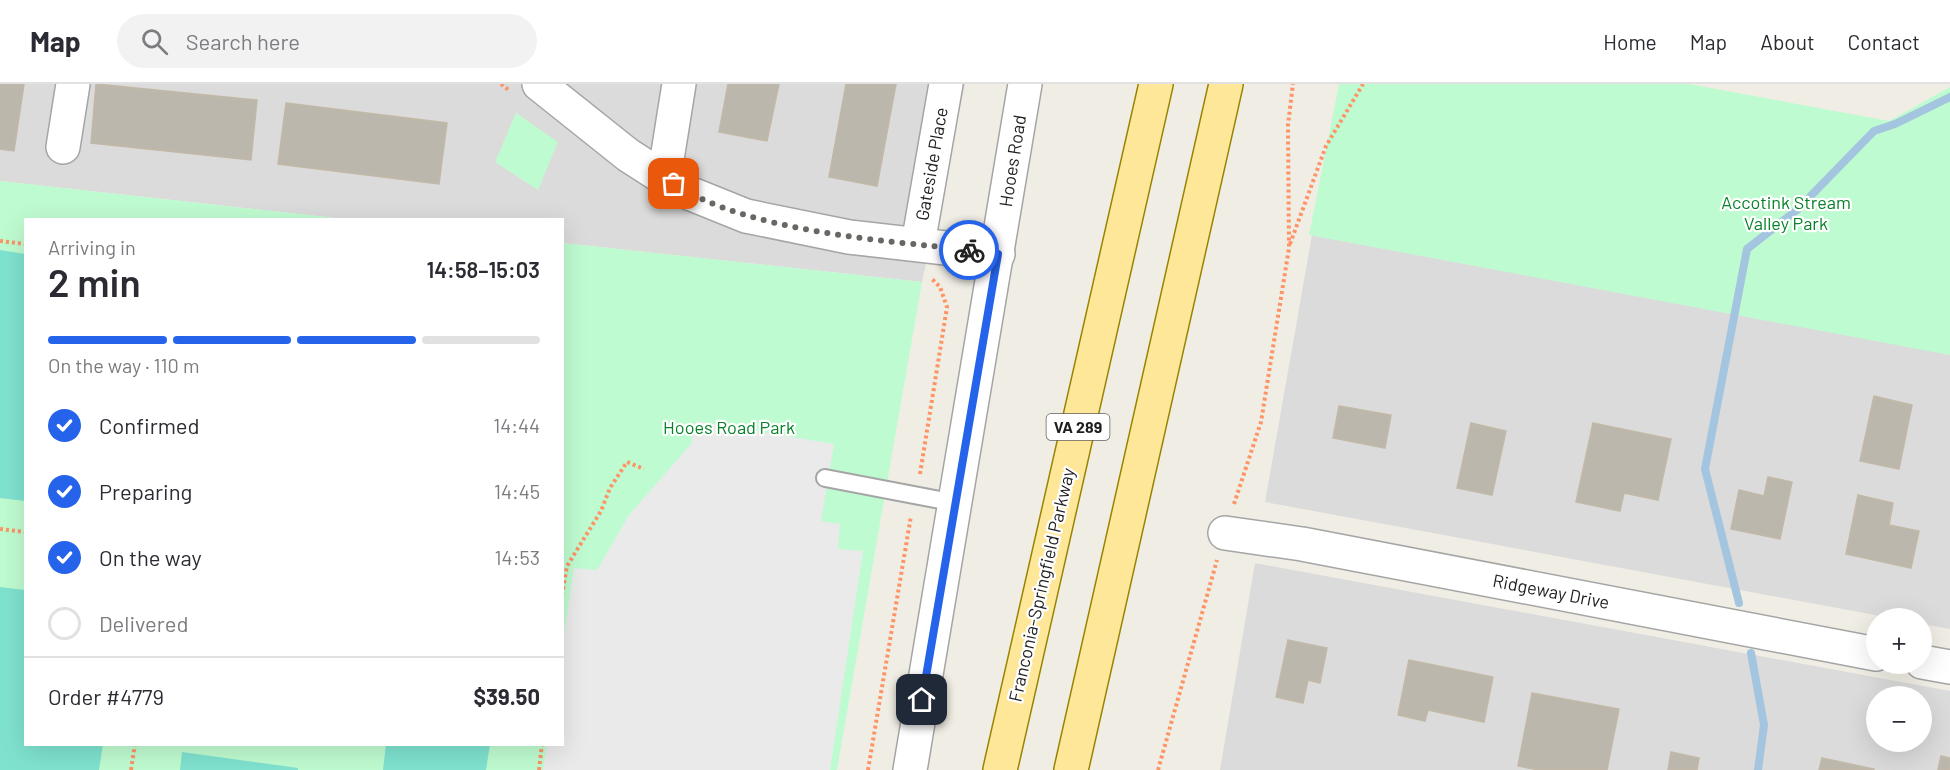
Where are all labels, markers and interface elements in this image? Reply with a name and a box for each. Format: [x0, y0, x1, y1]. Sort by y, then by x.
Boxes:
search box [117, 14, 537, 68]
text: Map [30, 24, 81, 58]
icon: search [138, 25, 171, 58]
text: Search here [186, 28, 300, 54]
text: Home [1603, 29, 1657, 54]
text: Map [1690, 29, 1727, 54]
text: About [1760, 29, 1815, 54]
text: Contact [1848, 29, 1920, 54]
street label: Gateside Place [910, 105, 952, 222]
street label: Hooes Road [994, 113, 1030, 208]
pin [648, 158, 699, 209]
icon: bag [657, 167, 690, 200]
park label: Accotink Stream Valley Park [1721, 191, 1851, 234]
courier [939, 220, 999, 280]
icon: bike [953, 234, 986, 267]
text: Arriving in [48, 235, 136, 259]
text: 14:58–15:03 [426, 256, 540, 282]
text: 2 min [48, 258, 141, 305]
text: On the way · 110 m [48, 353, 199, 377]
icon: check [48, 409, 81, 442]
text: Confirmed [99, 412, 199, 438]
text: 14:44 [493, 413, 540, 437]
road number: VA 289 [1046, 414, 1110, 440]
park label: Hooes Road Park [663, 416, 795, 438]
street label: Franconia-Springfield Parkway [1003, 466, 1079, 704]
icon: check [48, 475, 81, 508]
text: Preparing [99, 478, 192, 504]
text: 14:45 [494, 479, 540, 503]
icon: check [48, 541, 81, 574]
text: On the way [99, 544, 202, 570]
text: 14:53 [495, 545, 540, 569]
street label: Ridgeway Drive [1491, 569, 1611, 613]
map controls [1866, 608, 1932, 752]
button: + [1866, 608, 1932, 674]
text: Delivered [99, 610, 188, 636]
pin [896, 674, 947, 725]
text: Order #4779 [48, 683, 164, 709]
text: $39.50 [474, 683, 540, 709]
icon: home [905, 683, 938, 716]
button: − [1866, 686, 1932, 752]

